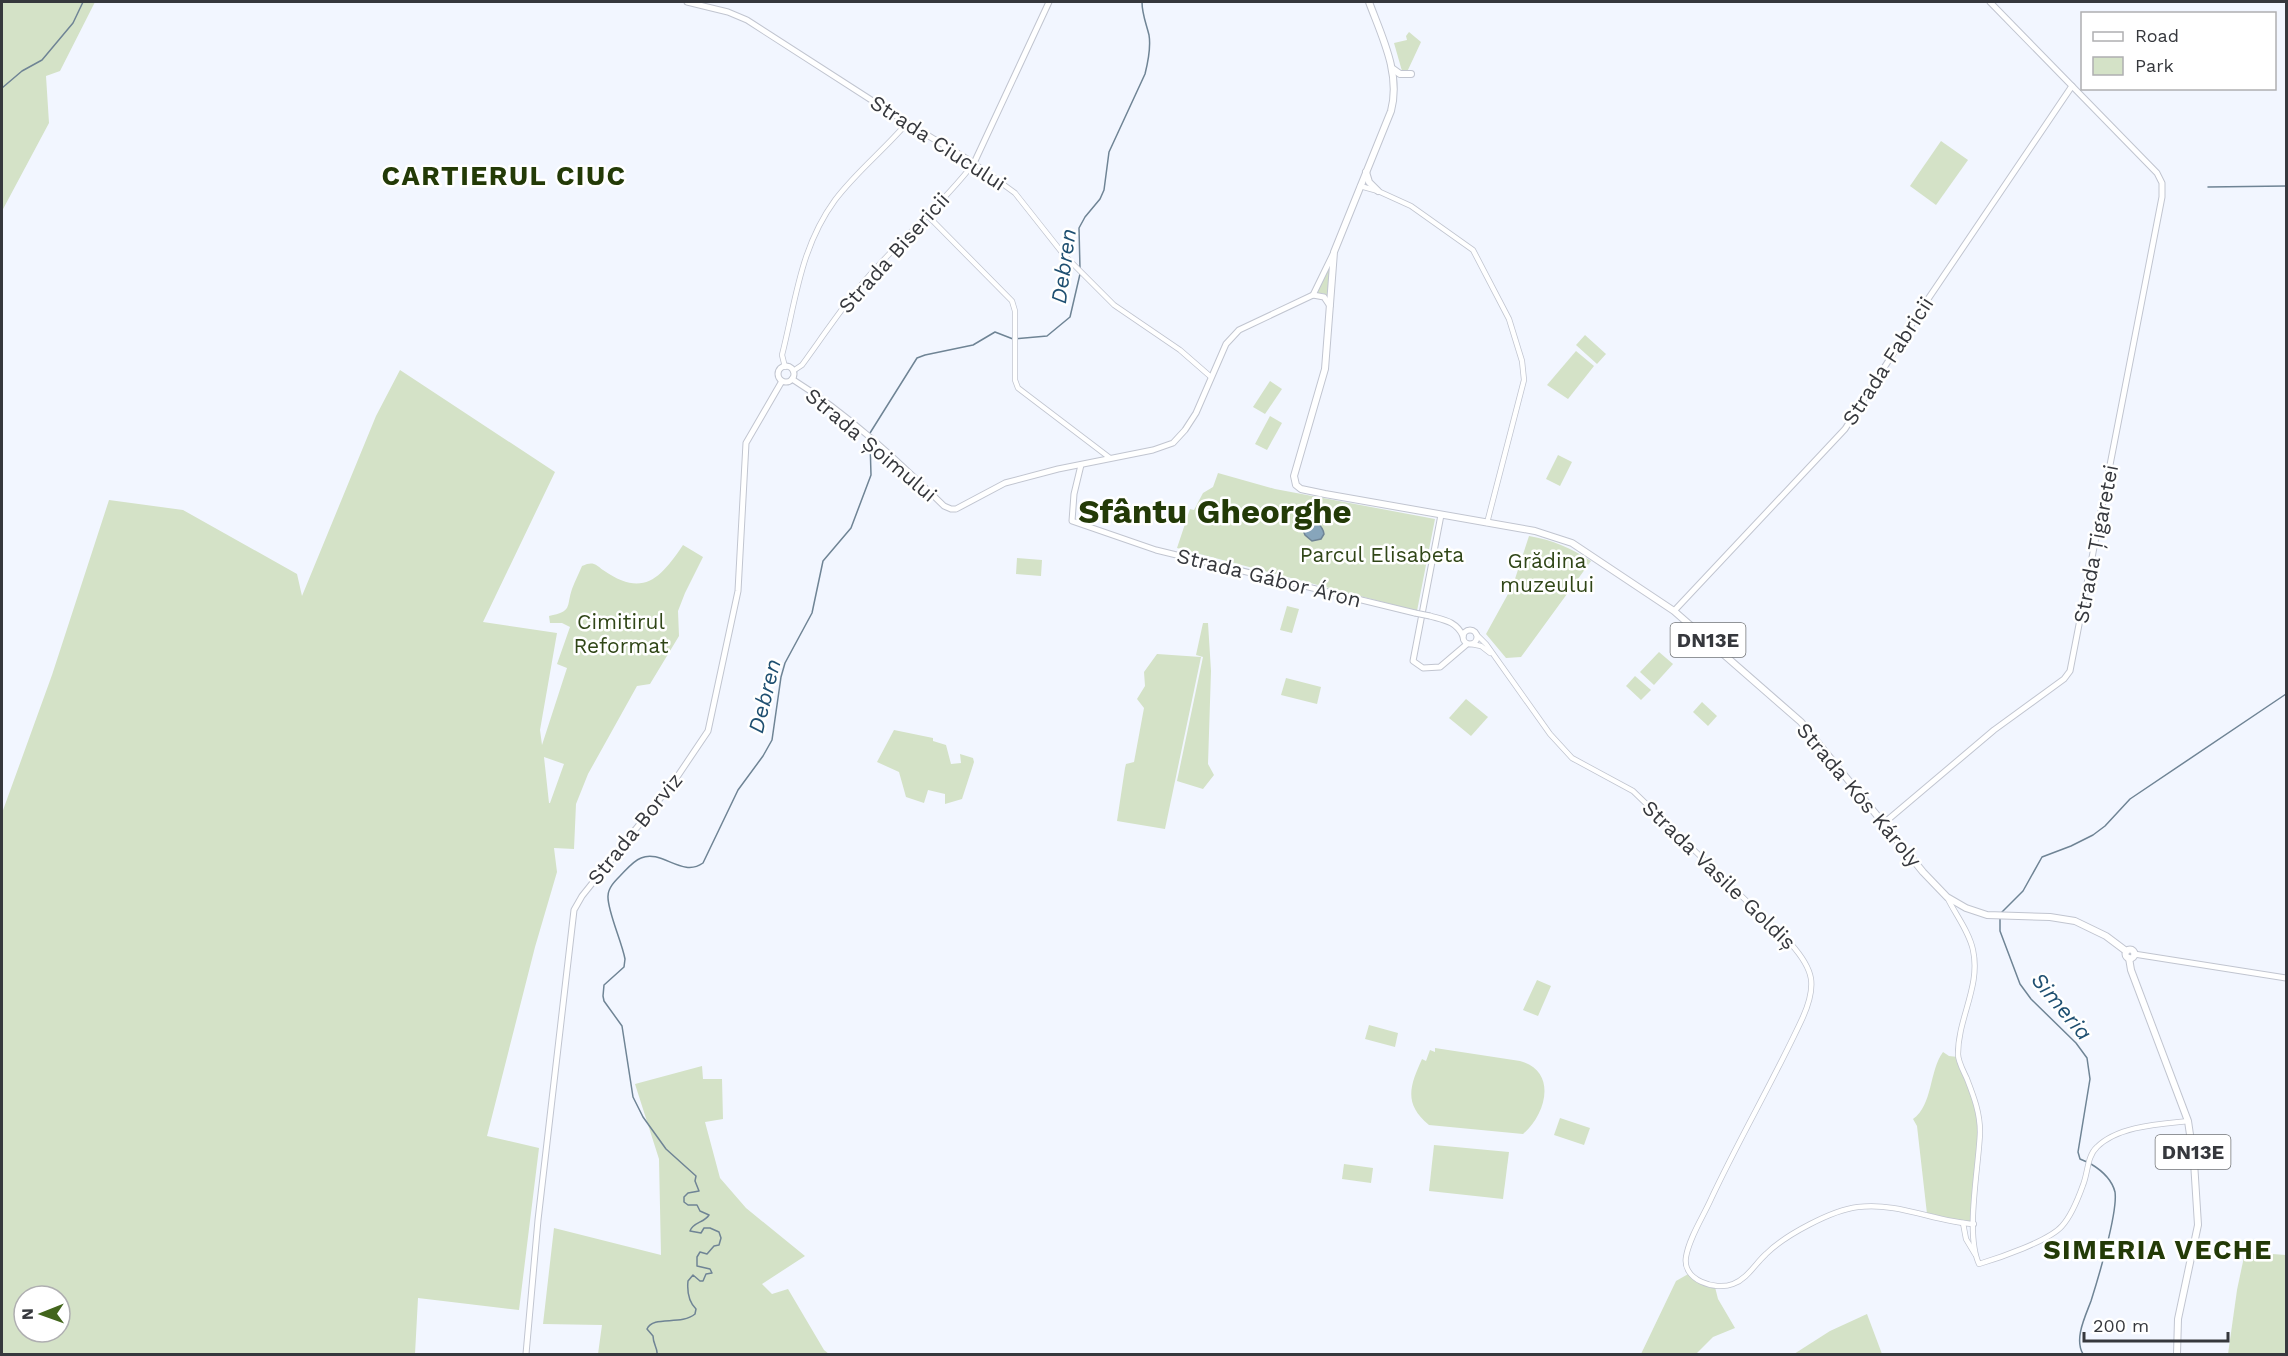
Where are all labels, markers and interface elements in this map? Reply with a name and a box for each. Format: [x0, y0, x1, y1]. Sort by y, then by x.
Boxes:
legend [2081, 12, 2276, 90]
text: Road [2135, 25, 2179, 46]
text: Park [2135, 55, 2174, 76]
street label: Strada Ciucului [866, 89, 1011, 196]
district label: CARTIERUL CIUC [382, 160, 626, 192]
street label: Strada Bisericii [833, 187, 954, 318]
water label: Debren [1046, 227, 1081, 305]
street label: Strada Fabricii [1837, 292, 1938, 430]
street label: Strada Șoimului [801, 382, 942, 507]
street label: Strada Țigaretei [2068, 462, 2123, 625]
district label: Sfântu Gheorghe [1078, 492, 1352, 531]
park label: Parcul Elisabeta [1300, 542, 1464, 567]
street label: Strada Gábor Áron [1174, 543, 1364, 613]
park label: Grădina muzeului [1500, 548, 1594, 597]
park label: Cimitirul Reformat [573, 609, 669, 658]
road number: DN13E [1670, 623, 1746, 657]
water label: Debren [743, 656, 786, 736]
street label: Strada Kós Károly [1792, 717, 1927, 872]
street label: Strada Borviz [582, 768, 687, 890]
street label: Strada Vasile Goldiș [1637, 795, 1801, 955]
water label: Simeria [2026, 967, 2097, 1045]
road number: DN13E [2156, 1135, 2230, 1169]
district label: SIMERIA VECHE [2043, 1234, 2273, 1266]
north arrow [12, 1284, 72, 1344]
scale bar [2084, 1305, 2228, 1343]
text: N [18, 1308, 37, 1320]
text: 200 m [2093, 1315, 2149, 1336]

